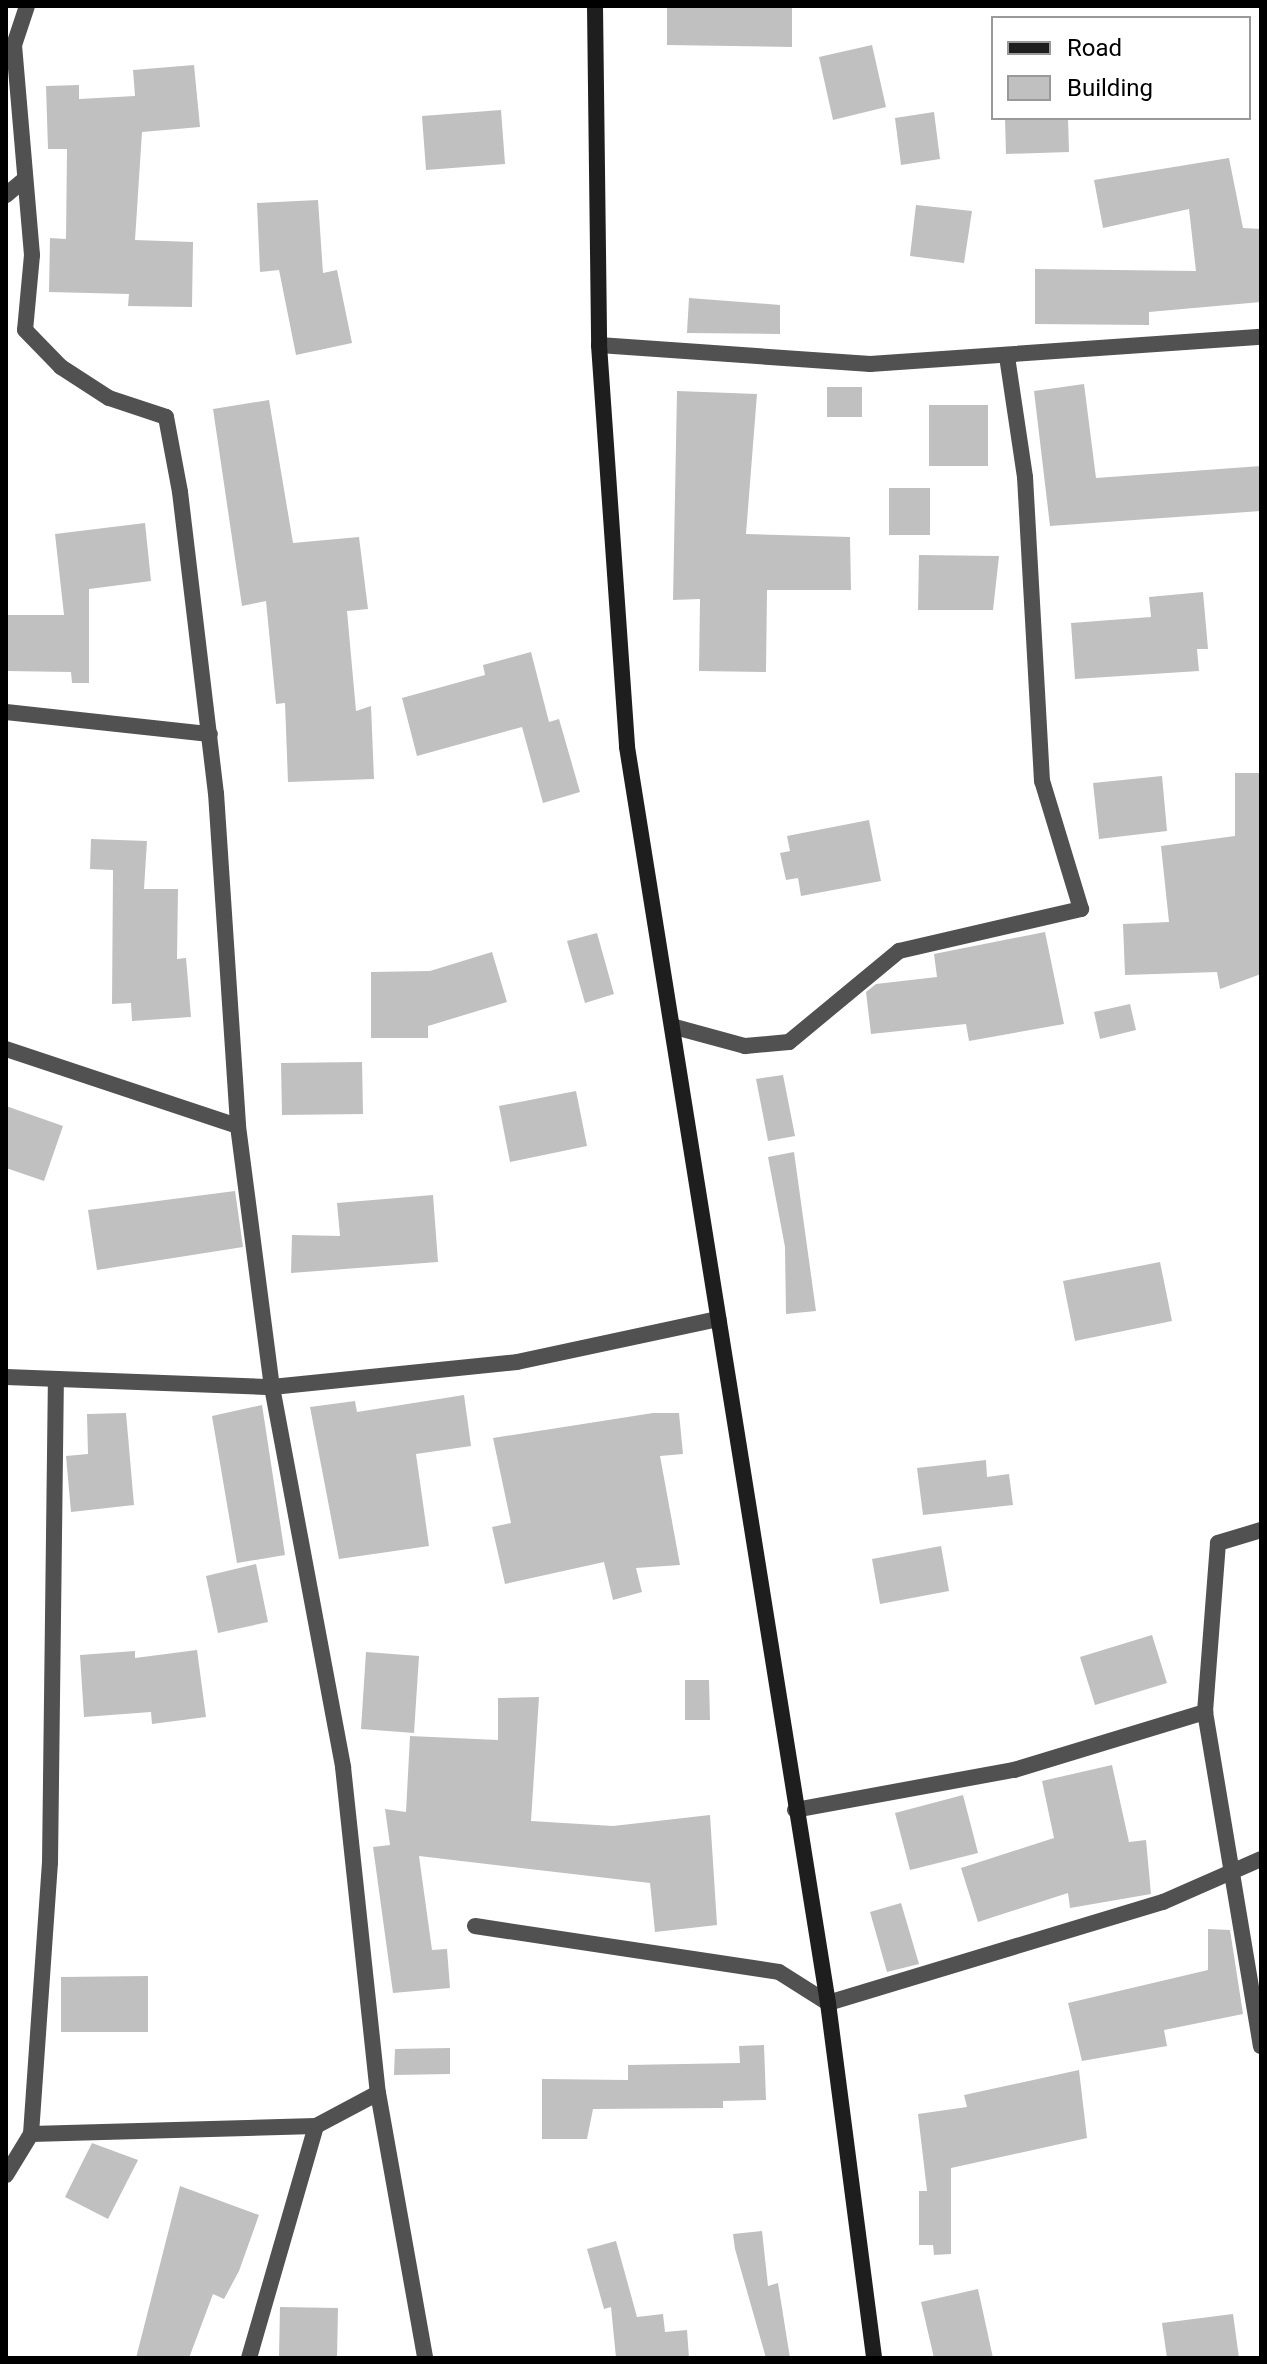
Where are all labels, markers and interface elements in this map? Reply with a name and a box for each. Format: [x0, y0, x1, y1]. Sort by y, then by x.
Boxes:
legend [991, 16, 1251, 120]
text: Road [1067, 34, 1122, 62]
text: Building [1067, 74, 1153, 102]

